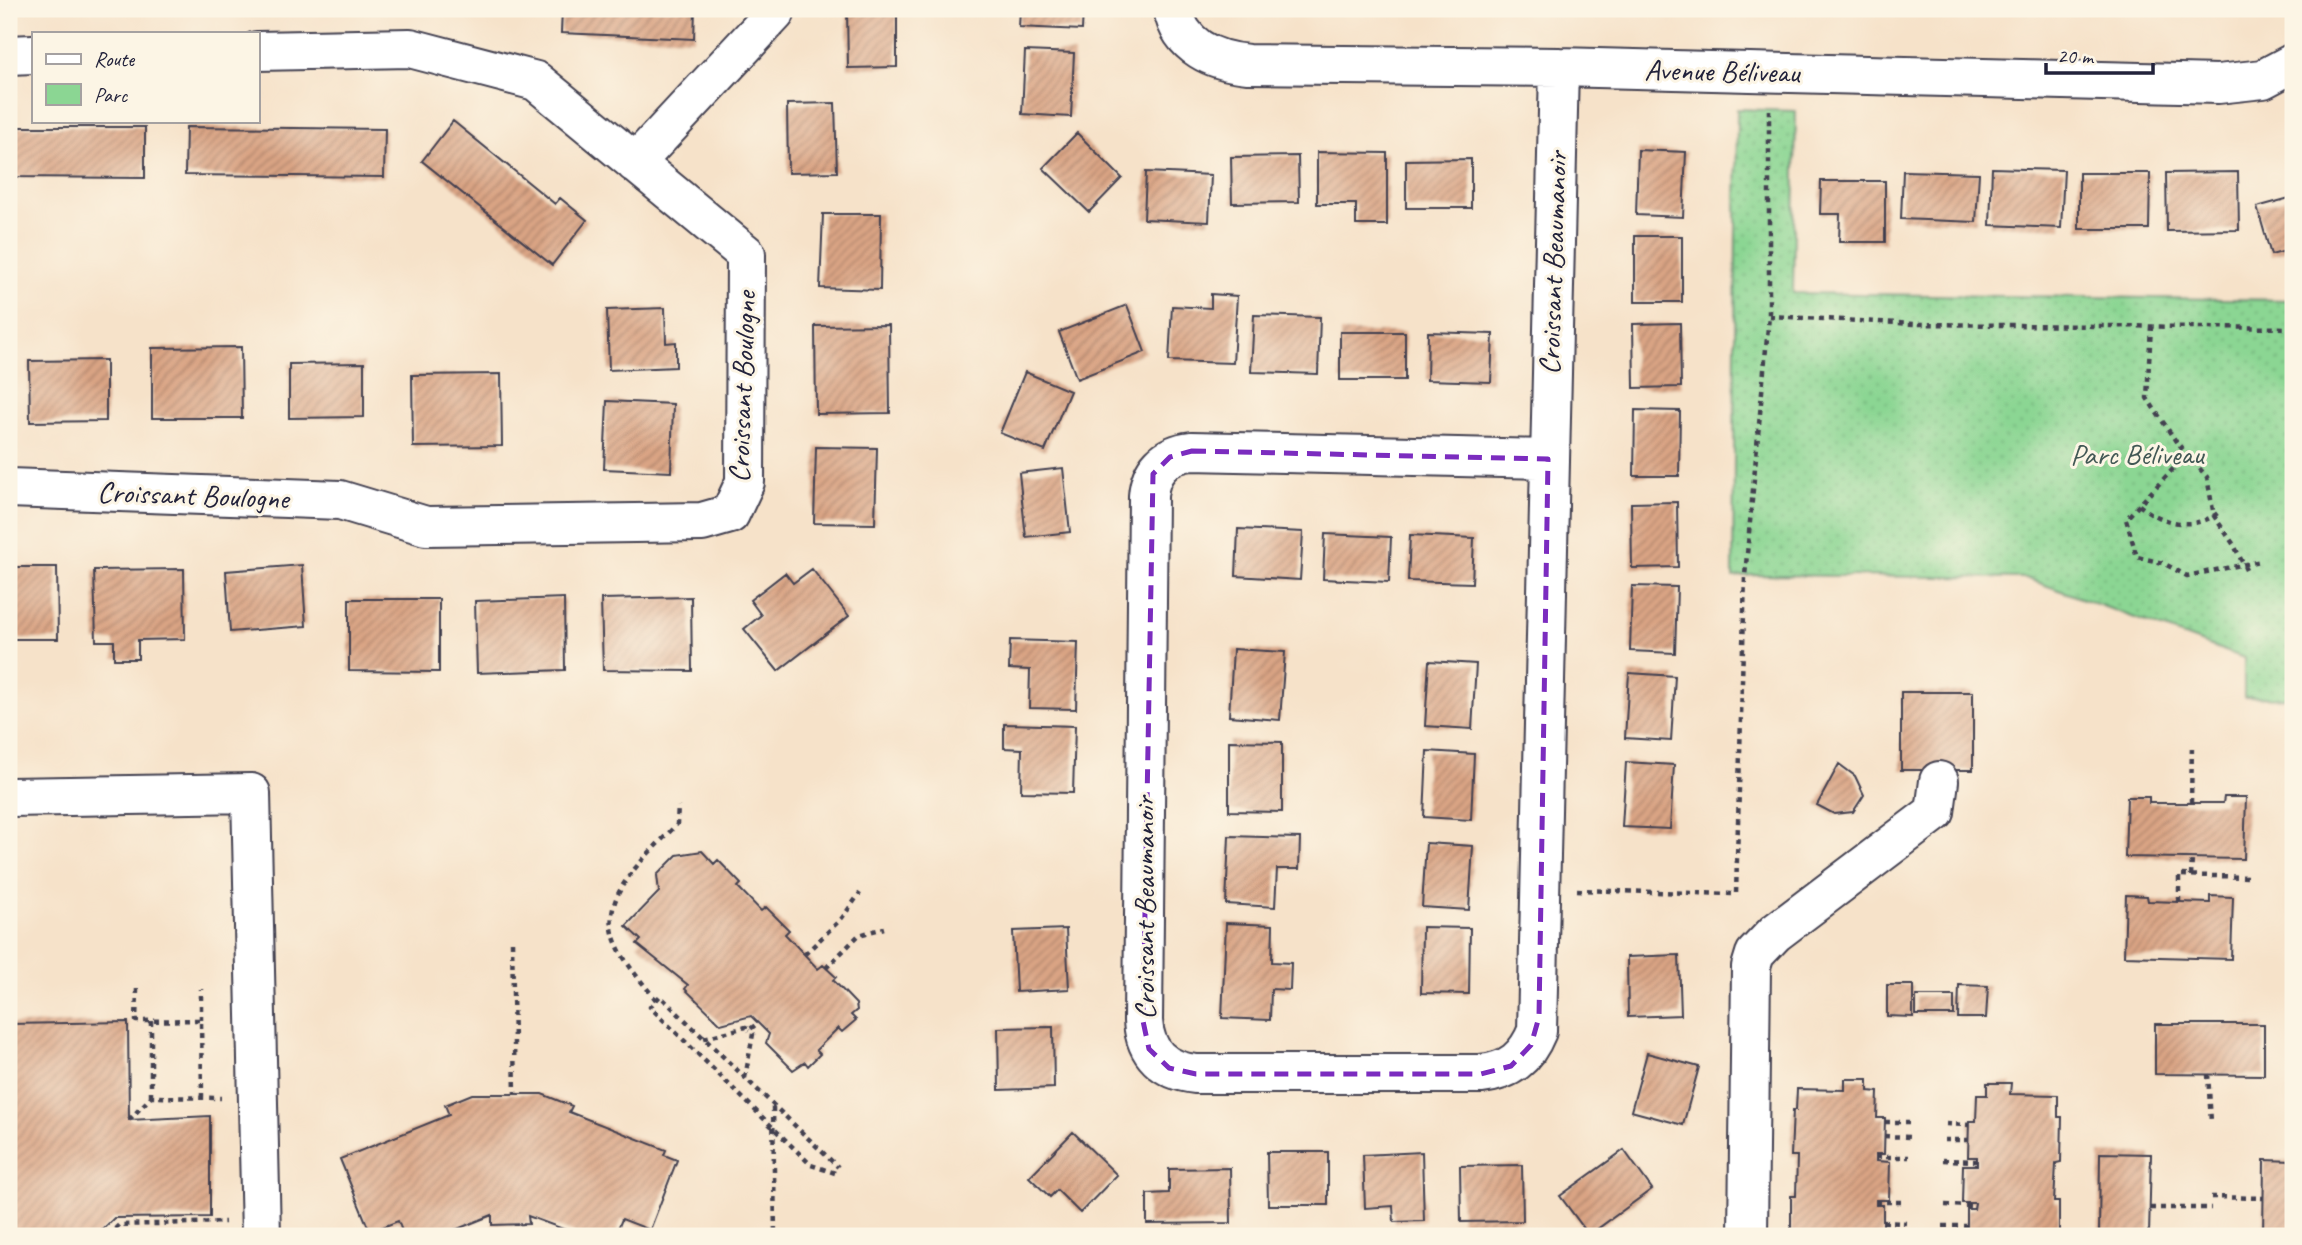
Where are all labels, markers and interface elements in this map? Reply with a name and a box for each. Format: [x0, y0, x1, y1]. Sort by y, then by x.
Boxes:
legend [32, 32, 259, 122]
scale bar [2046, 32, 2153, 76]
text: 20 m [2057, 43, 2095, 69]
text: Route [94, 46, 135, 72]
street label: Avenue Béliveau [1644, 51, 1802, 91]
text: Parc [94, 82, 129, 108]
street label: Croissant Beaumanoir [1530, 148, 1576, 375]
street label: Croissant Boulogne [720, 288, 764, 483]
park label: Parc Béliveau [2070, 435, 2206, 473]
street label: Croissant Boulogne [97, 473, 292, 517]
street label: Croissant Beaumanoir [1125, 794, 1163, 1020]

